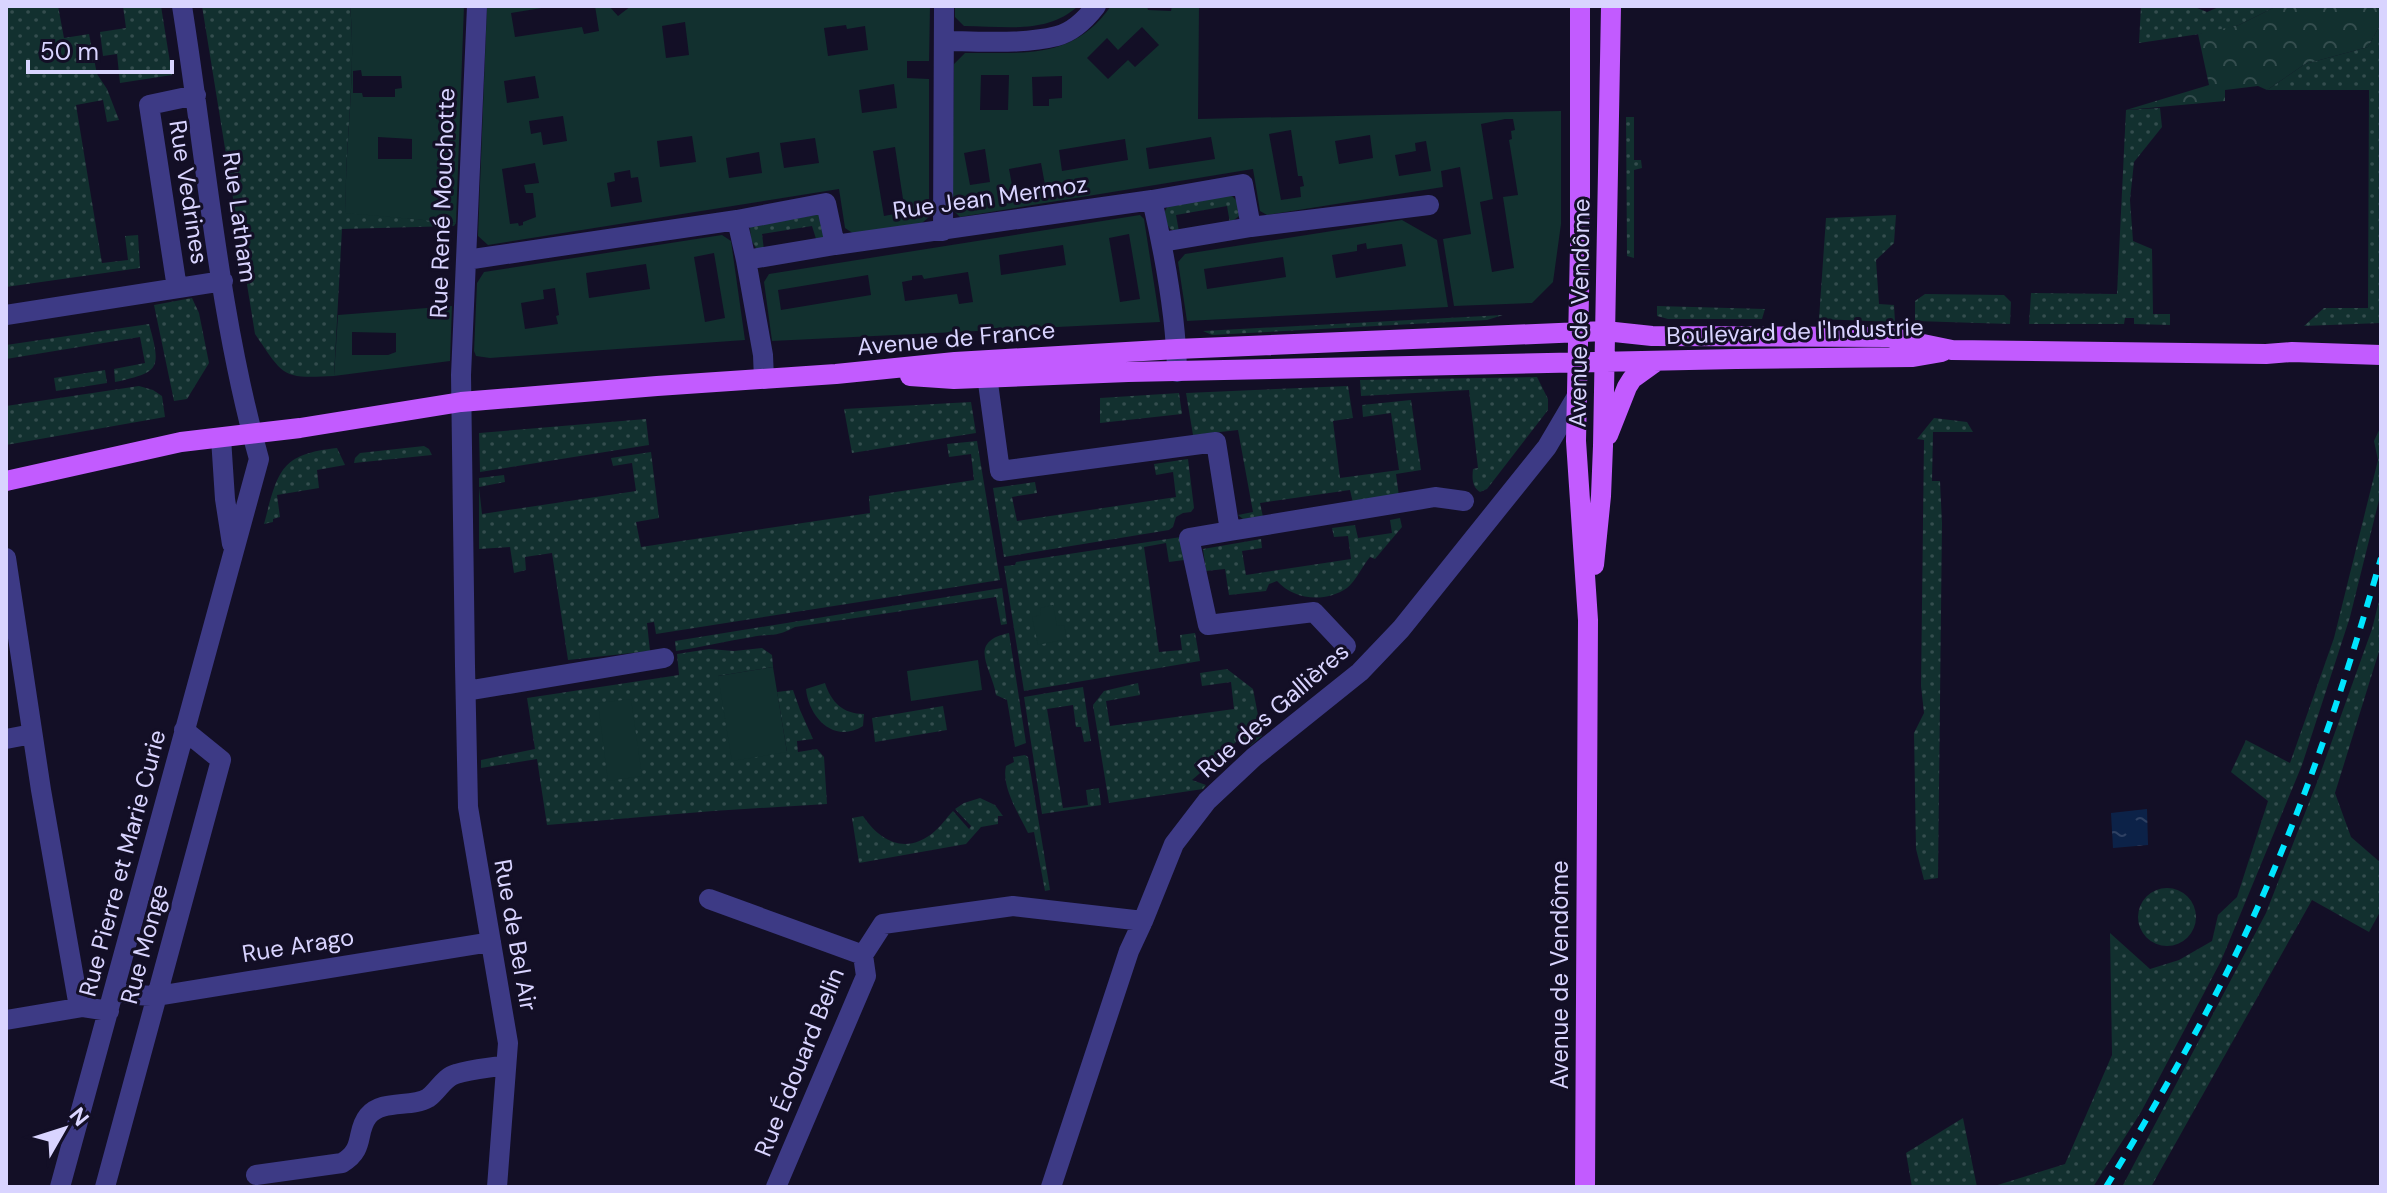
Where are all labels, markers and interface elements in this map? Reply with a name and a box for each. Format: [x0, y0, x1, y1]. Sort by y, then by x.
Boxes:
scale bar [28, 24, 172, 74]
text: 50 m [40, 36, 99, 67]
street label: Rue René Mouchotte [422, 87, 462, 319]
street label: Rue Vedrines [162, 118, 216, 266]
street label: Rue Latham [216, 150, 264, 284]
street label: Rue Jean Mermoz [891, 168, 1089, 226]
street label: Avenue de Vendôme [1562, 198, 1596, 428]
street label: Boulevard de l'Industrie [1666, 311, 1924, 351]
street label: Avenue de France [856, 314, 1056, 362]
street label: Rue des Gallières [1191, 636, 1355, 784]
street label: Rue Pierre et Marie Curie [71, 726, 173, 1000]
street label: Rue de Bel Air [487, 857, 545, 1013]
street label: Avenue de Vendôme [1544, 860, 1575, 1090]
street label: Rue Monge [113, 881, 175, 1007]
street label: Rue Arago [240, 921, 356, 969]
street label: Rue Édouard Belin [747, 963, 851, 1161]
north arrow [24, 1089, 104, 1169]
text: N [63, 1101, 95, 1132]

